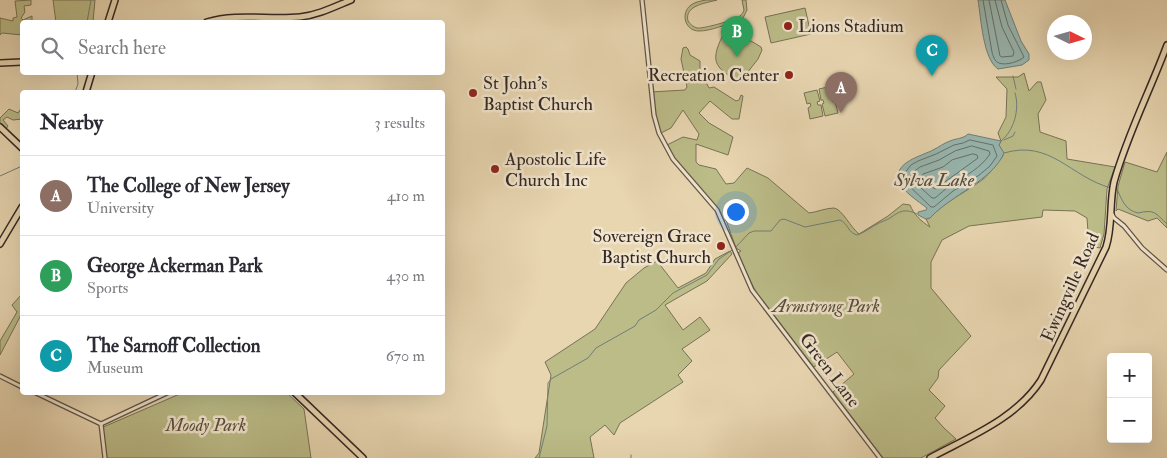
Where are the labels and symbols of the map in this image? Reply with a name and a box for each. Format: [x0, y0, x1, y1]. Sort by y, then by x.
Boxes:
place label: Lions Stadium [798, 15, 904, 38]
north arrow [1047, 15, 1092, 60]
pin: B [721, 16, 753, 57]
marker: Lions Stadium [782, 20, 794, 32]
pin: C [916, 35, 948, 76]
place label: Recreation Center [648, 64, 779, 87]
marker: Recreation Center [783, 69, 795, 81]
place label: St John's Baptist Church [483, 72, 593, 116]
pin: A [825, 72, 857, 113]
marker: St John's Baptist Church [467, 87, 479, 99]
place label: Apostolic Life Church Inc [504, 148, 607, 192]
marker: Apostolic Life Church Inc [489, 163, 501, 175]
water label: Sylva Lake [893, 168, 975, 192]
your location [723, 199, 749, 225]
place label: Sovereign Grace Baptist Church [592, 225, 712, 269]
street label: Ewingville Road [1036, 229, 1105, 346]
marker: Sovereign Grace Baptist Church [715, 240, 727, 252]
park label: Armstrong Park [770, 295, 880, 318]
street label: Green Lane [794, 329, 865, 412]
park label: Moody Park [165, 414, 246, 437]

